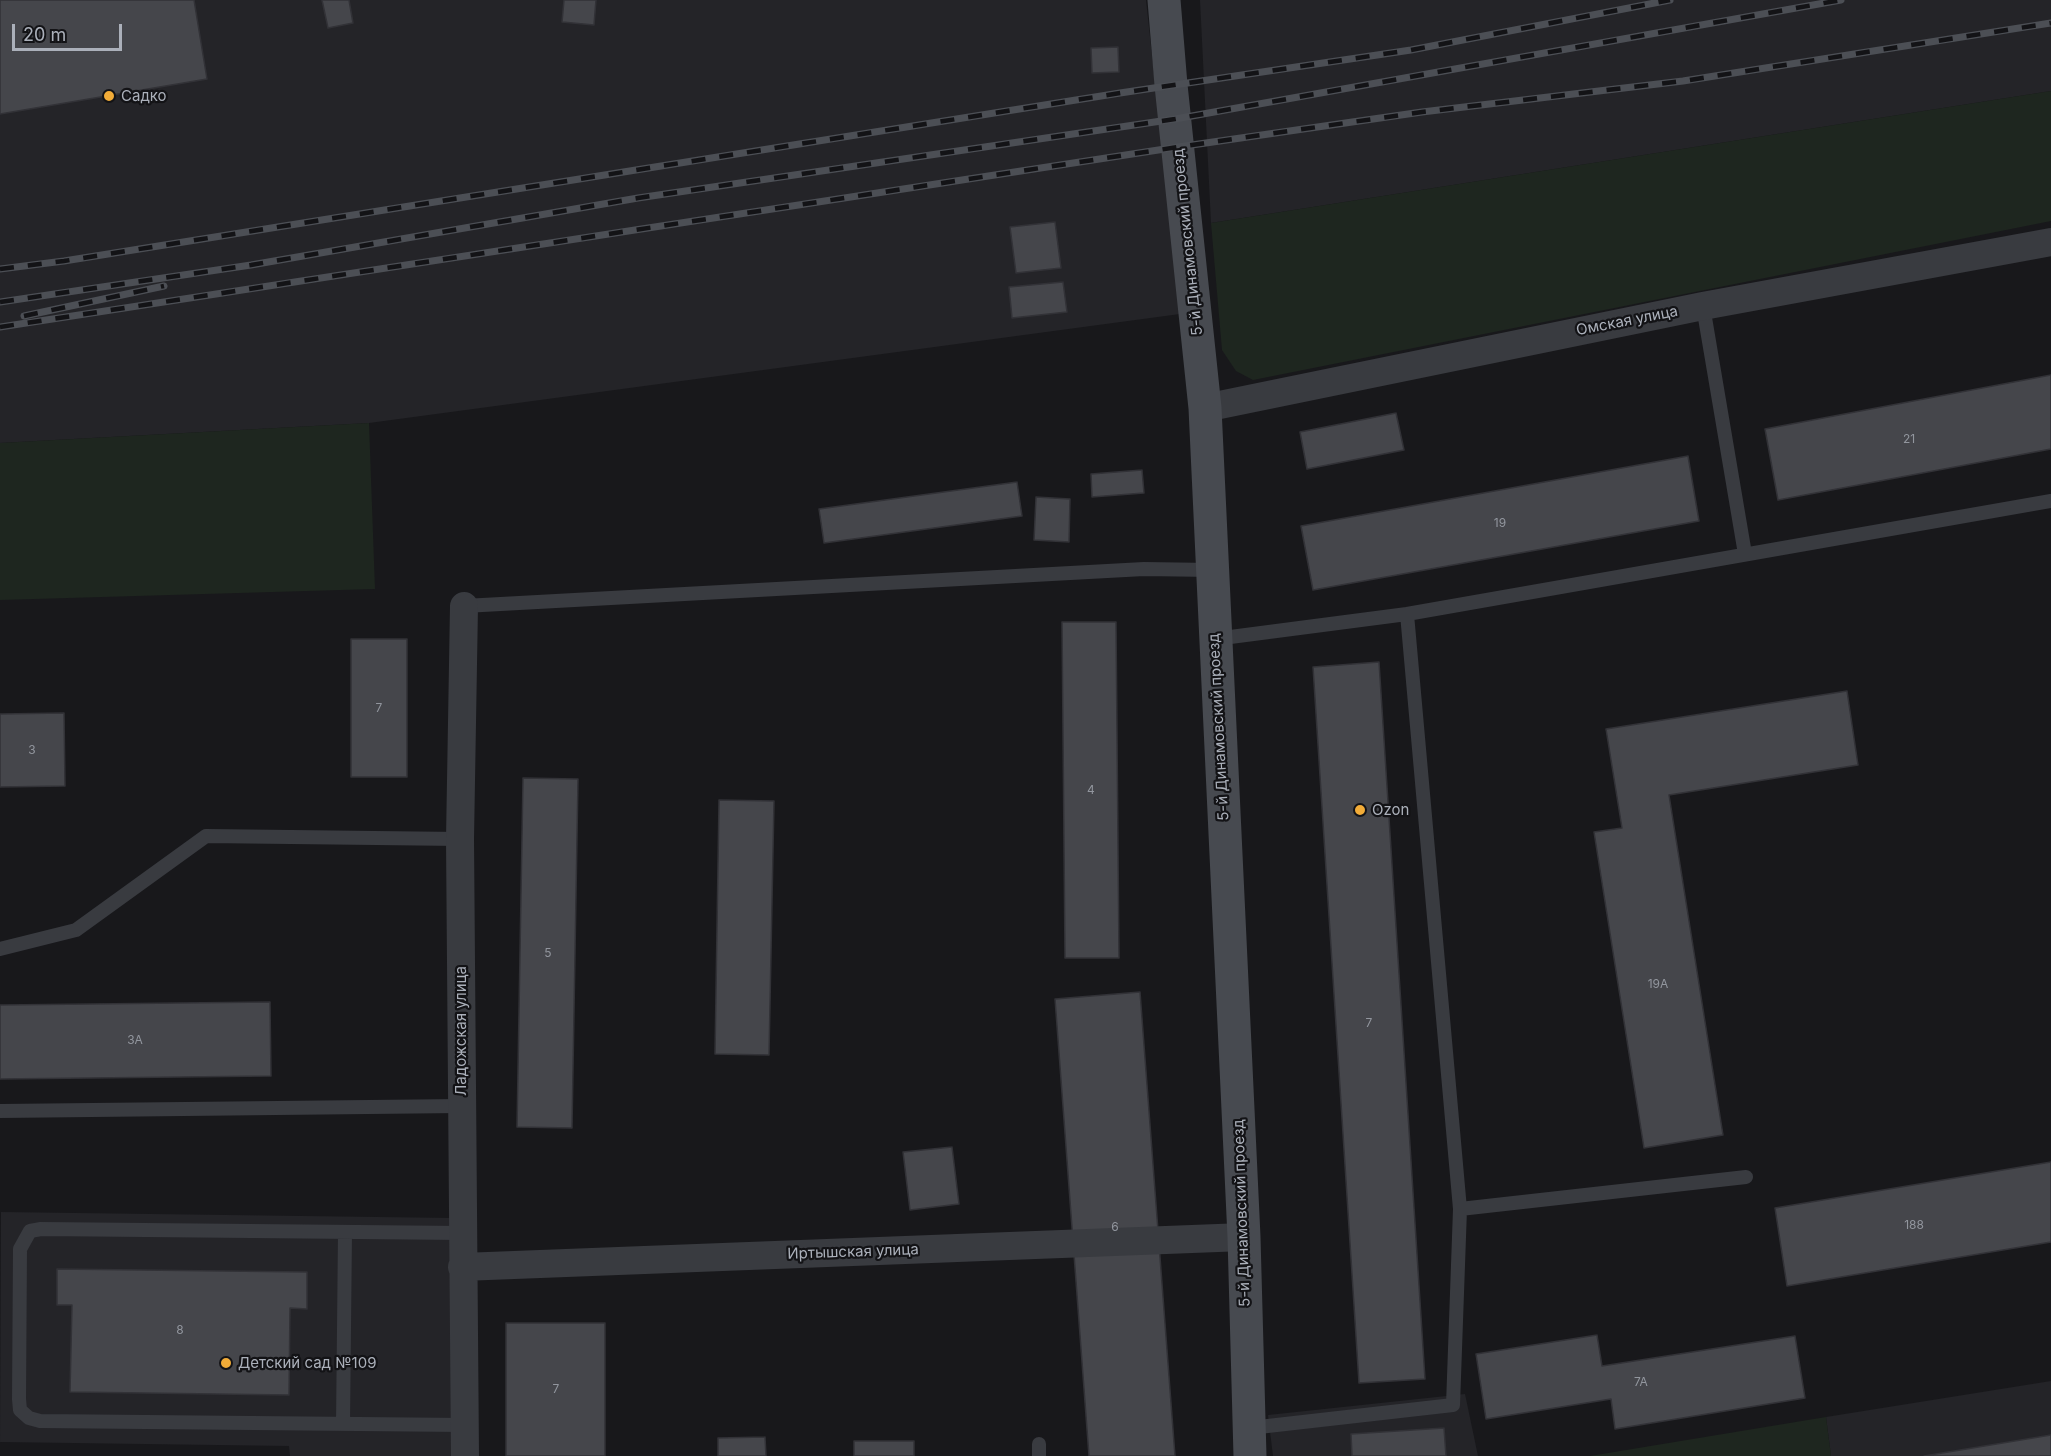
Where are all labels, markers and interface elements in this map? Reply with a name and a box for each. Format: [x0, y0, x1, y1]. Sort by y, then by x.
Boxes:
scale bar [15, 12, 124, 50]
text: 20 m [23, 24, 66, 45]
place label: Садко [121, 87, 167, 105]
marker: Садко [102, 89, 116, 103]
street label: 5-й Динамовский проезд [1169, 148, 1207, 336]
street label: Омская улица [1575, 302, 1679, 340]
house number: 21 [1903, 432, 1915, 446]
house number: 19 [1494, 516, 1506, 530]
street label: 5-й Динамовский проезд [1205, 633, 1233, 821]
house number: 7 [376, 701, 382, 715]
house number: 3 [28, 743, 36, 757]
house number: 4 [1087, 783, 1095, 797]
place label: Ozon [1372, 801, 1409, 819]
marker: Ozon [1353, 803, 1367, 817]
house number: 5 [544, 946, 552, 960]
street label: Ладожская улица [452, 966, 470, 1096]
house number: 19А [1648, 977, 1668, 991]
house number: 7 [1366, 1016, 1372, 1030]
house number: 3А [127, 1033, 143, 1047]
street label: 5-й Динамовский проезд [1230, 1119, 1254, 1307]
house number: 188 [1904, 1218, 1924, 1232]
house number: 6 [1111, 1220, 1119, 1234]
street label: Иртышская улица [787, 1241, 919, 1263]
house number: 8 [176, 1323, 184, 1337]
place label: Детский сад №109 [238, 1354, 376, 1372]
marker: Детский сад №109 [219, 1356, 233, 1370]
house number: 7А [1634, 1375, 1648, 1389]
house number: 7 [553, 1382, 559, 1396]

